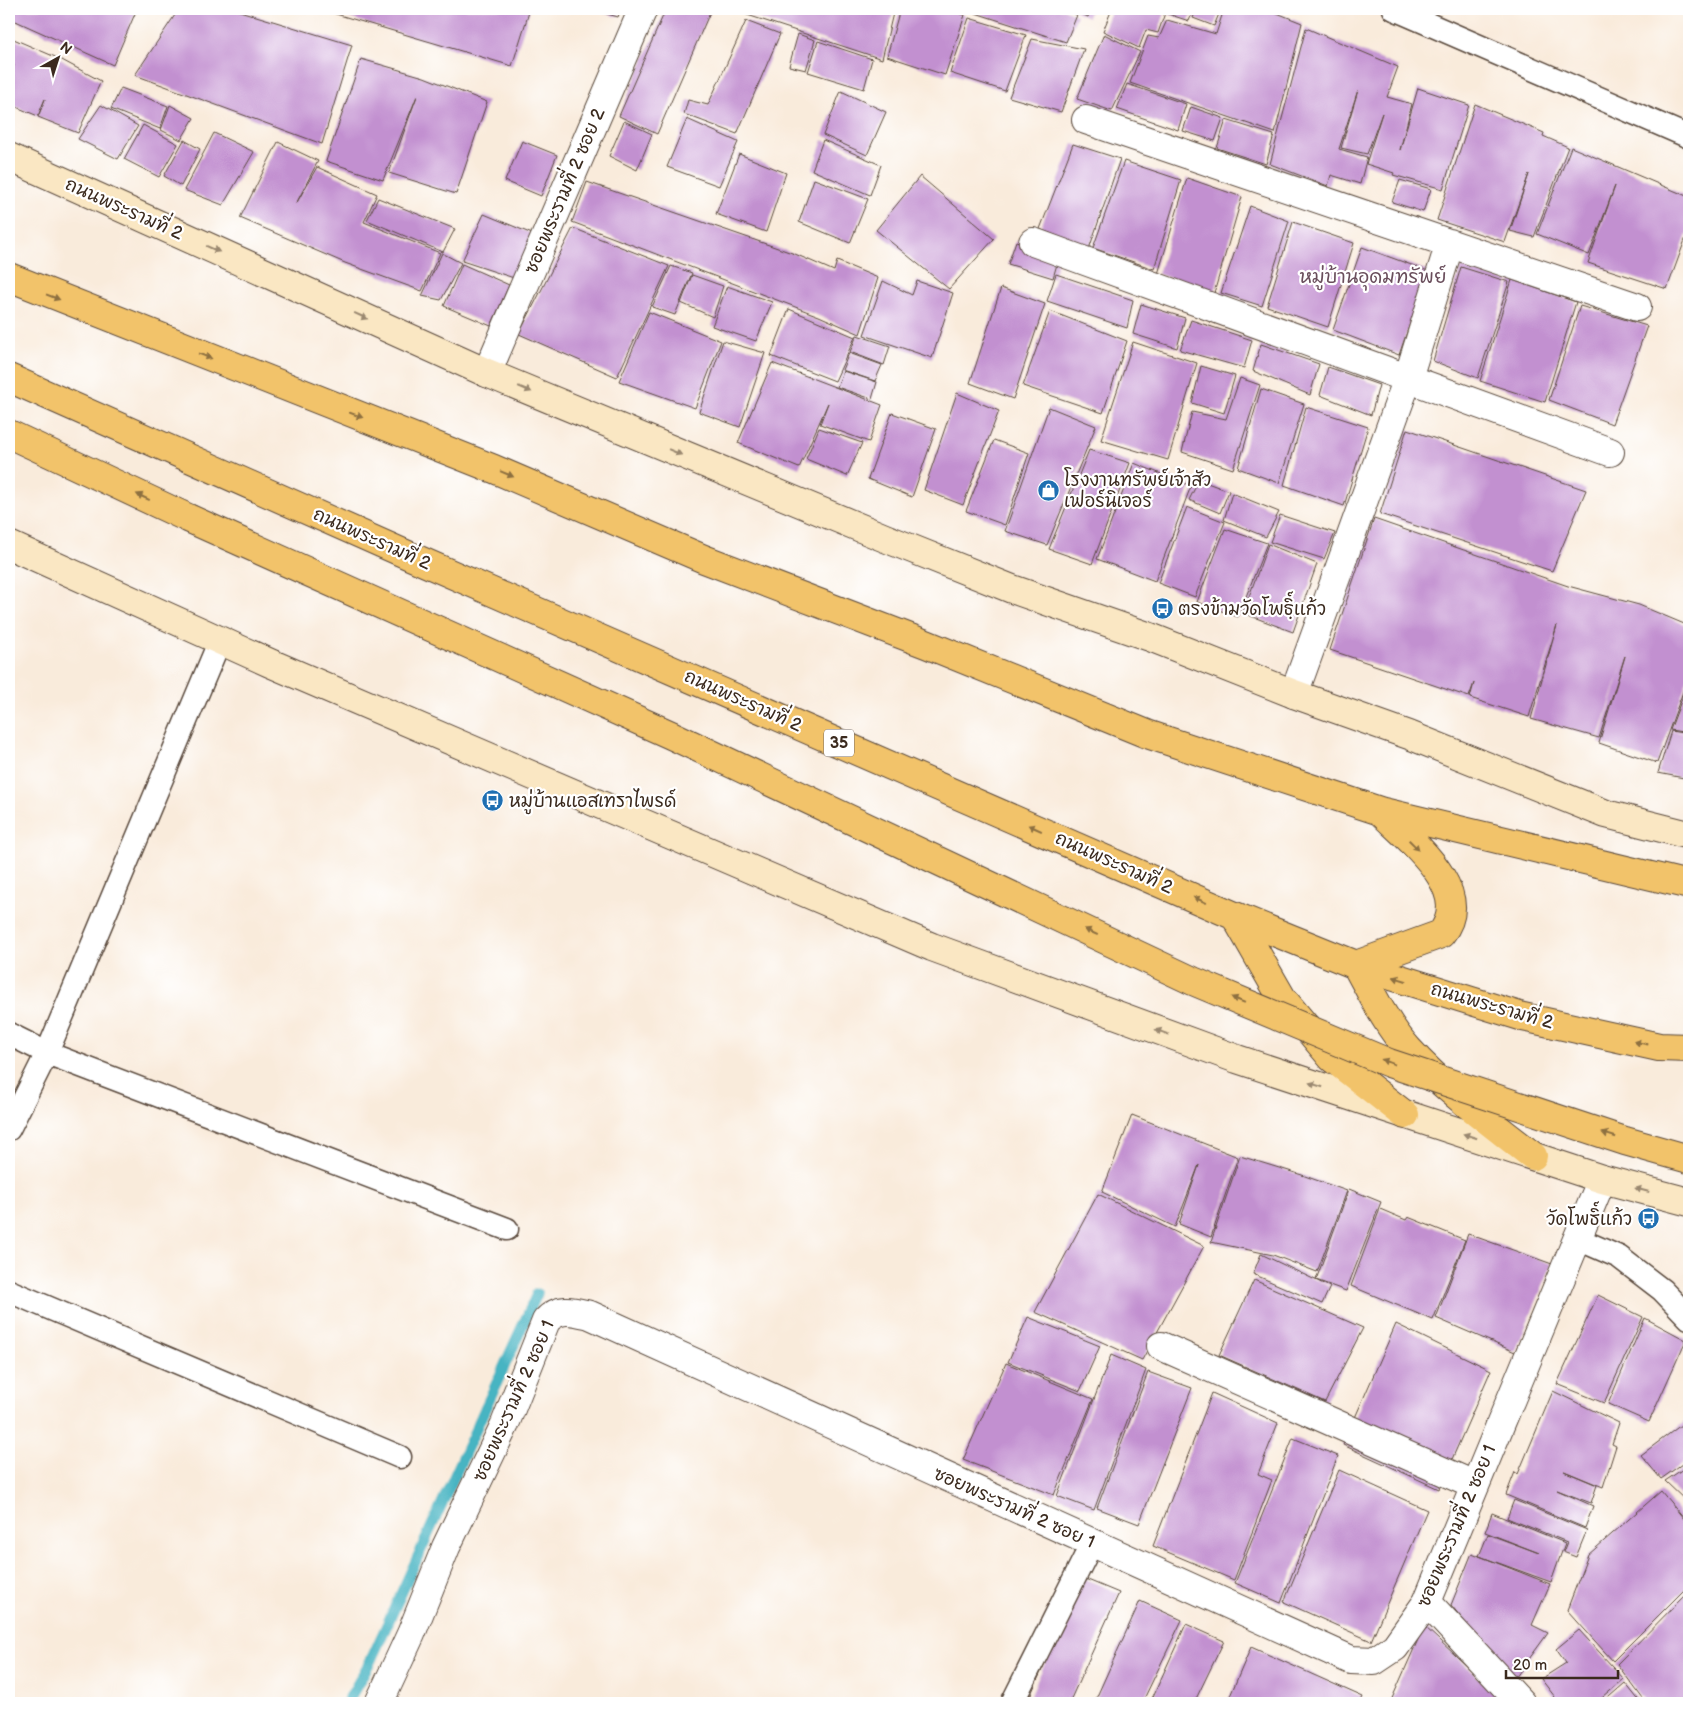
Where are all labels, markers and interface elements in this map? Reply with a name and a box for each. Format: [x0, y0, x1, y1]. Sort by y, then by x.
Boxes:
north arrow [32, 32, 82, 82]
text: N [56, 38, 75, 58]
street label: ซอยพระรามที่ 2 ซอย 2 [513, 102, 610, 277]
street label: ถนนพระรามที่ 2 [62, 166, 190, 244]
one-way arrow [206, 246, 220, 254]
district label: หมู่บ้านอุดมทรัพย์ [1299, 264, 1447, 291]
one-way arrow [46, 293, 61, 301]
one-way arrow [354, 312, 368, 320]
one-way arrow [197, 353, 212, 360]
one-way arrow [518, 385, 533, 393]
one-way arrow [349, 411, 364, 419]
one-way arrow [668, 448, 683, 456]
place label: โรงงานทรัพย์เจ้าสัว เฟอร์นิเจอร์ [1064, 467, 1211, 512]
one-way arrow [500, 471, 514, 479]
shop icon: โรงงานทรัพย์เจ้าสัว เฟอร์นิเจอร์ [1036, 478, 1060, 502]
one-way arrow [136, 493, 151, 502]
street label: ถนนพระรามที่ 2 [310, 496, 438, 574]
place label: ตรงข้ามวัดโพธฺิ์แก้ว [1178, 591, 1326, 620]
bus stop icon: ตรงข้ามวัดโพธฺิ์แก้ว [1150, 597, 1174, 621]
street label: ถนนพระรามที่ 2 [681, 658, 809, 736]
road number: 35 [824, 730, 854, 756]
place label: หมู่บ้านแอสเทราไพรด์ [509, 788, 676, 815]
bus stop icon: หมู่บ้านแอสเทราไพรด์ [481, 789, 505, 813]
street label: ถนนพระรามที่ 2 [1052, 820, 1180, 898]
one-way arrow [1028, 824, 1042, 832]
one-way arrow [1408, 839, 1420, 851]
one-way arrow [1193, 896, 1207, 904]
one-way arrow [1084, 928, 1098, 936]
street label: ถนนพระรามที่ 2 [1428, 971, 1558, 1034]
one-way arrow [1392, 974, 1407, 982]
one-way arrow [1231, 995, 1245, 1003]
one-way arrow [1155, 1028, 1170, 1035]
one-way arrow [1633, 1039, 1648, 1047]
one-way arrow [1381, 1058, 1396, 1065]
one-way arrow [1308, 1081, 1323, 1089]
one-way arrow [1601, 1131, 1616, 1139]
one-way arrow [1463, 1132, 1478, 1140]
one-way arrow [1635, 1185, 1650, 1193]
place label: วัดโพธิ์แก้ว [1546, 1201, 1632, 1230]
bus stop icon: วัดโพธิ์แก้ว [1636, 1207, 1660, 1231]
street label: ซอยพระรามที่ 2 ซอย 1 [462, 1314, 559, 1485]
street label: ซอยพระรามที่ 2 ซอย 1 [1406, 1439, 1501, 1610]
street label: ซอยพระรามที่ 2 ซอย 1 [930, 1456, 1101, 1553]
scale bar [1506, 1647, 1618, 1679]
text: 20 m [1513, 1656, 1547, 1675]

